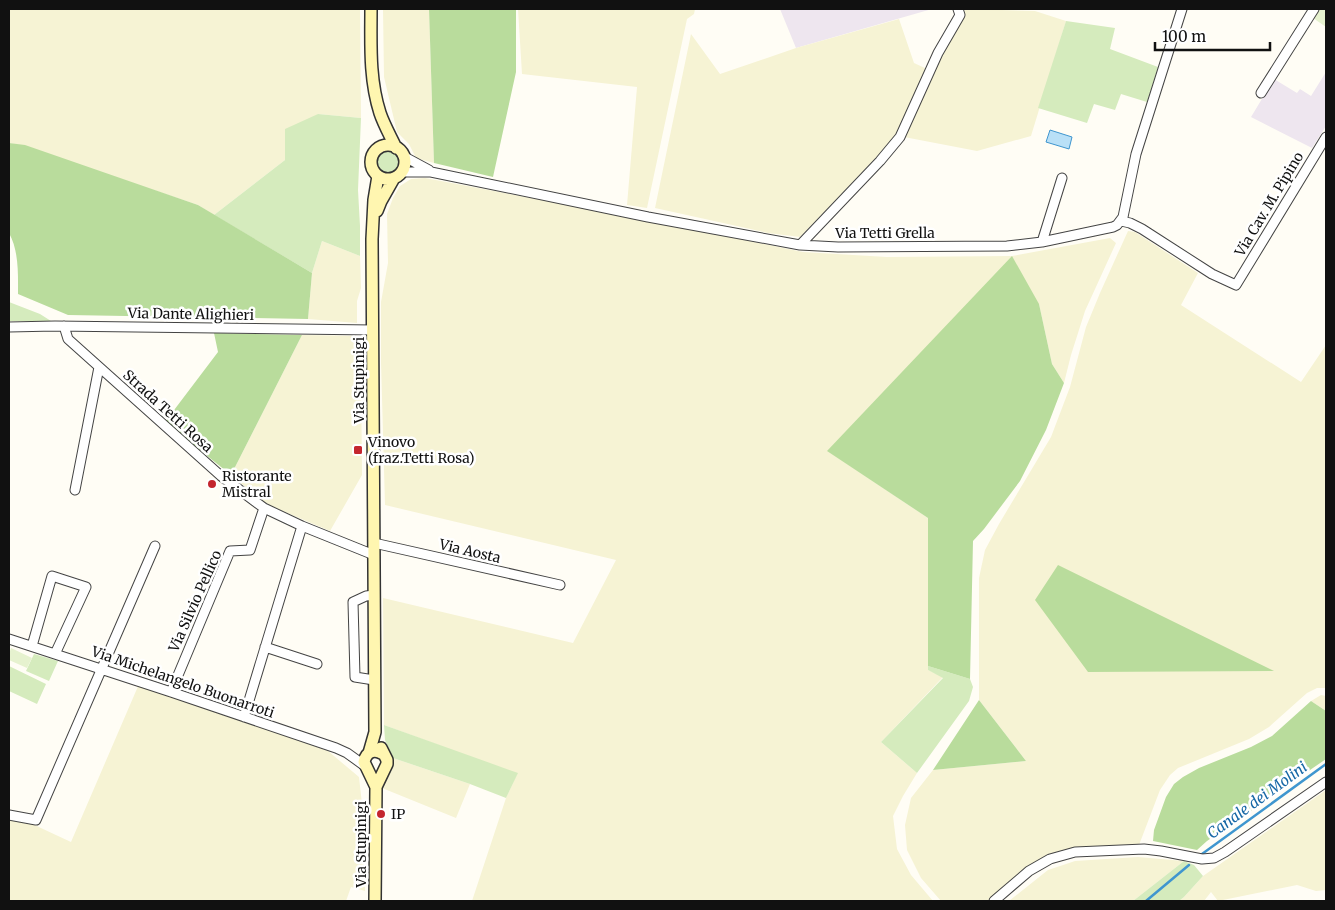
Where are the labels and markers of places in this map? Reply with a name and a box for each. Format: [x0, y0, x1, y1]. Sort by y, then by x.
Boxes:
place label: Vinovo (fraz.Tetti Rosa) [367, 433, 475, 467]
marker: Vinovo (fraz.Tetti Rosa) [352, 444, 364, 456]
place label: Ristorante Mistral [222, 467, 292, 501]
marker: Ristorante Mistral [206, 478, 218, 490]
place label: IP [391, 805, 405, 823]
marker: IP [375, 808, 387, 820]

